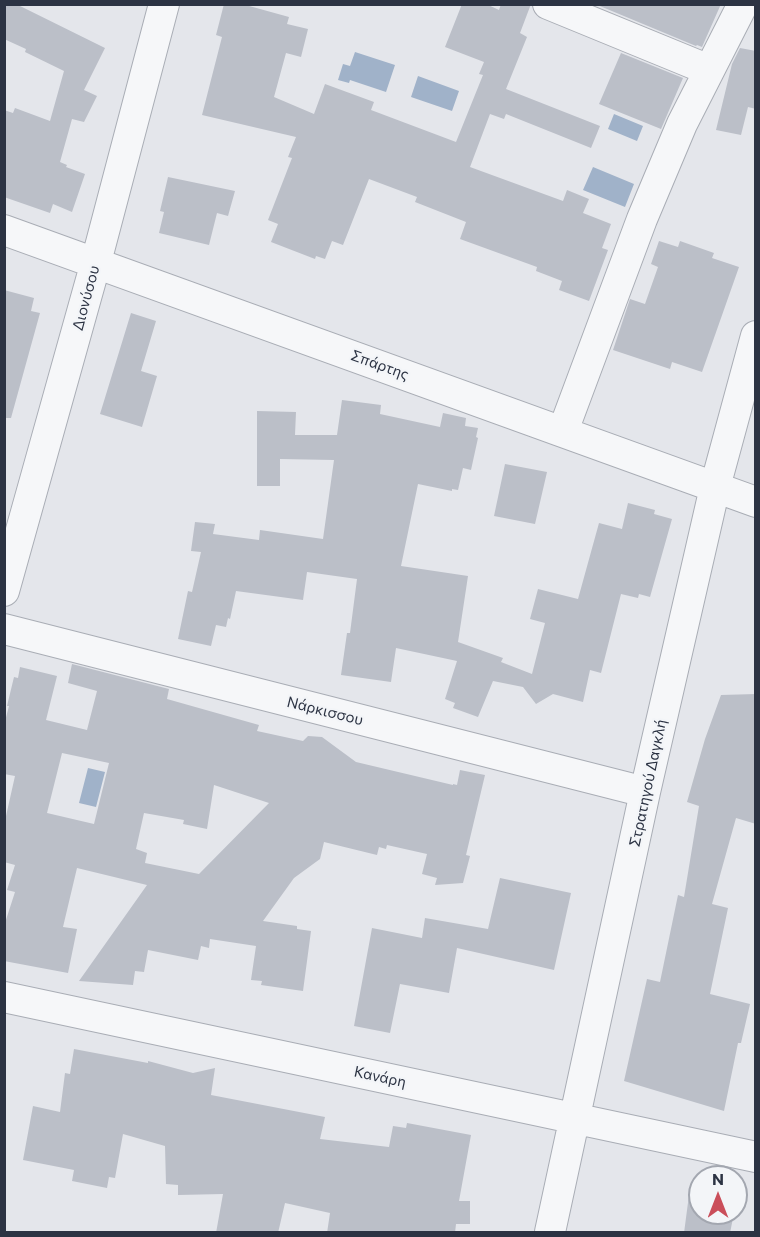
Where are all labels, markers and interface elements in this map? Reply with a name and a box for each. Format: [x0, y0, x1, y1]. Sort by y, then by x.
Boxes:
street label: Διονύσου [69, 263, 103, 333]
street label: Σπάρτης [349, 346, 411, 384]
street label: Νάρκισσου [285, 693, 365, 729]
street label: Στρατηγού Δαγκλή [626, 718, 670, 848]
street label: Κανάρη [352, 1063, 408, 1091]
north arrow [688, 1165, 748, 1225]
text: N [712, 1169, 724, 1188]

